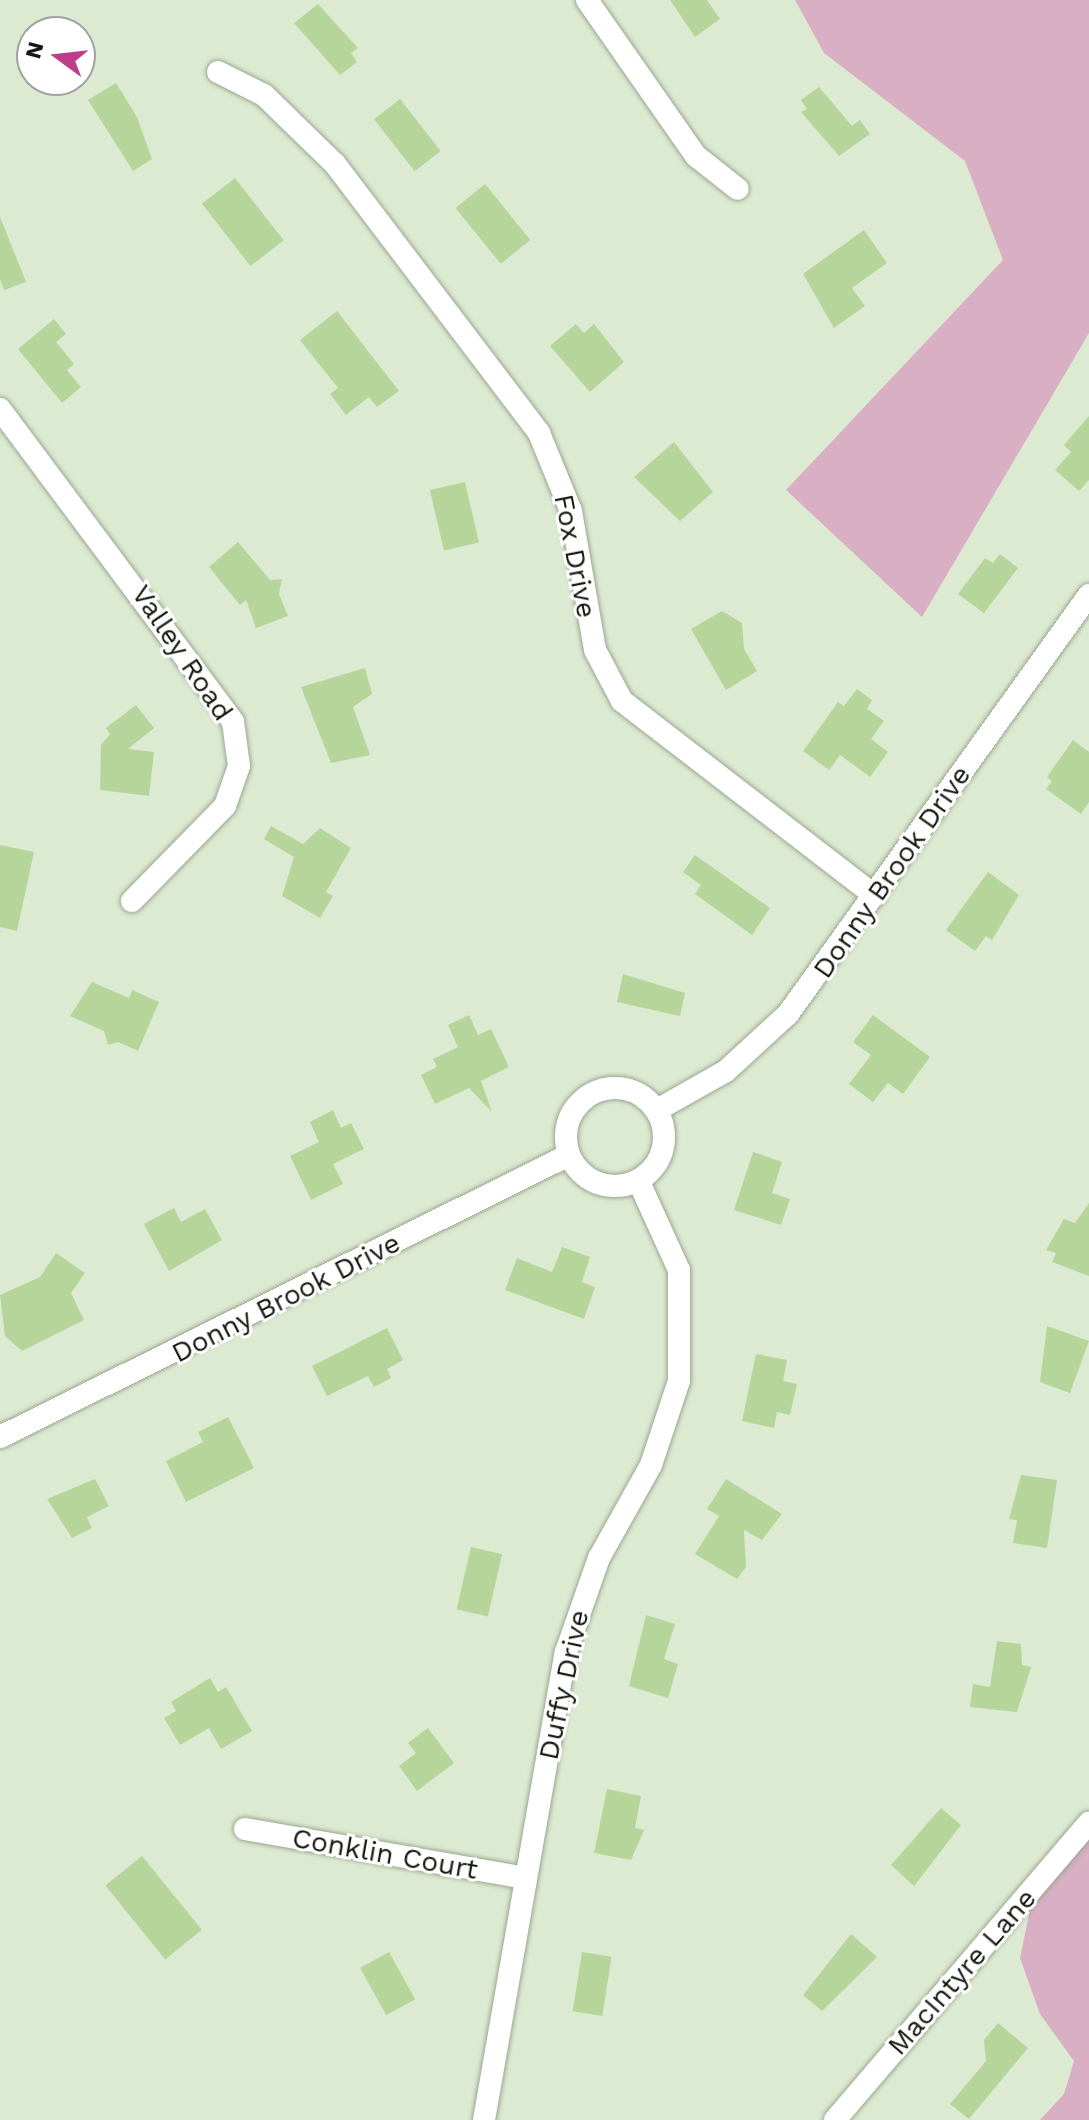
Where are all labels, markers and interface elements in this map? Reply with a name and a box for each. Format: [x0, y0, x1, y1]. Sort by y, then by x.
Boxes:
north arrow [16, 16, 96, 96]
text: N [20, 39, 48, 61]
street label: Fox Drive [547, 491, 603, 621]
street label: Valley Road [124, 578, 240, 728]
street label: Donny Brook Drive [806, 759, 978, 985]
street label: Donny Brook Drive [166, 1226, 406, 1370]
street label: Duffy Drive [532, 1607, 596, 1763]
street label: Conklin Court [290, 1821, 480, 1887]
street label: MacIntyre Lane [881, 1882, 1043, 2062]

